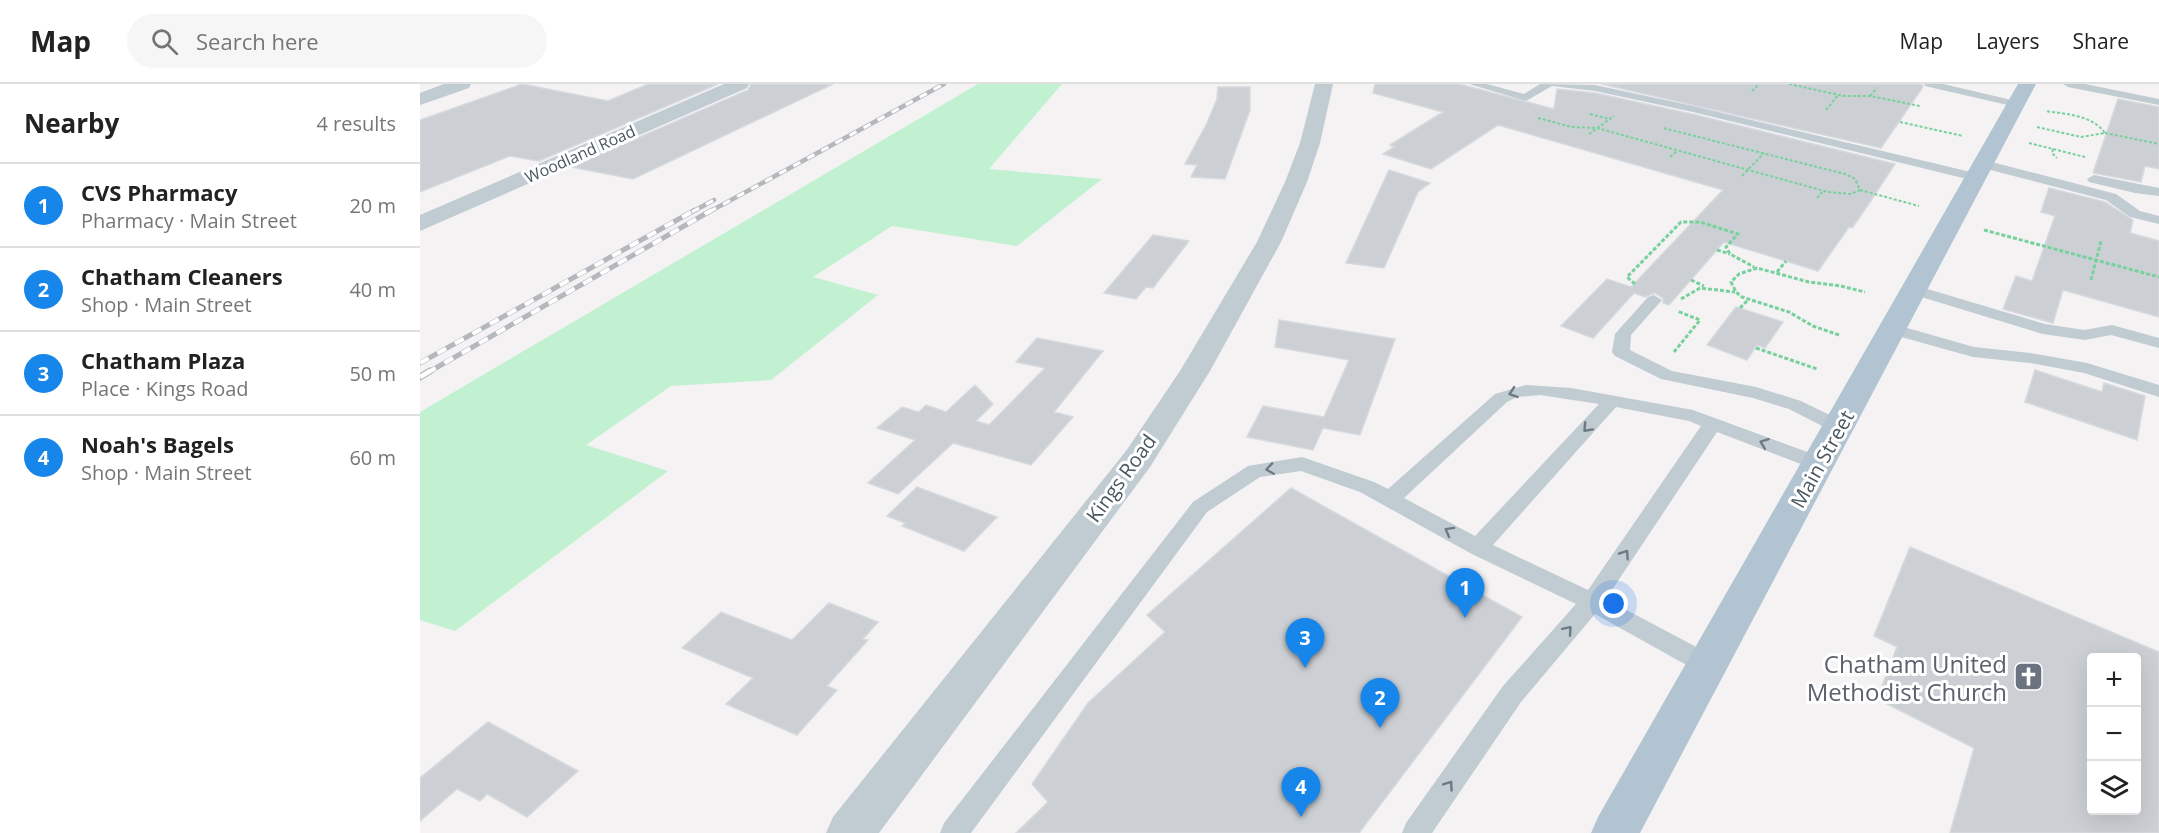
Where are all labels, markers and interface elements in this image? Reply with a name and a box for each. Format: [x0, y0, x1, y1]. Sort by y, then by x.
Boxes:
search box [127, 14, 547, 68]
text: Map [30, 22, 91, 60]
icon: search [148, 25, 181, 58]
text: Search here [196, 26, 319, 56]
text: Map [1900, 27, 1943, 55]
text: Layers [1976, 27, 2040, 55]
text: Share [2073, 27, 2129, 55]
text: Nearby [24, 105, 119, 141]
text: 4 results [316, 110, 396, 137]
street label: Woodland Road [521, 120, 639, 188]
text: CVS Pharmacy [81, 177, 237, 207]
text: 1 [38, 192, 49, 219]
text: 20 m [349, 192, 396, 219]
text: Pharmacy · Main Street [81, 207, 297, 234]
text: Chatham Cleaners [81, 261, 283, 291]
text: 2 [38, 276, 49, 303]
text: 40 m [349, 276, 396, 303]
text: Shop · Main Street [81, 291, 252, 318]
text: Chatham Plaza [81, 345, 245, 375]
text: 3 [38, 360, 49, 387]
text: 50 m [349, 360, 396, 387]
text: Place · Kings Road [81, 375, 249, 402]
one-way arrow [1509, 386, 1519, 398]
street label: Main Street [1784, 405, 1860, 513]
one-way arrow [1583, 421, 1594, 431]
street label: Kings Road [1080, 428, 1162, 528]
text: Noah's Bagels [81, 429, 234, 459]
one-way arrow [1759, 437, 1770, 450]
text: 4 [38, 444, 49, 471]
text: 60 m [349, 444, 396, 471]
text: Shop · Main Street [81, 459, 252, 486]
one-way arrow [1265, 462, 1274, 474]
one-way arrow [1445, 527, 1455, 539]
one-way arrow [1617, 549, 1628, 560]
pin: 1 [1446, 568, 1484, 618]
your location [1599, 589, 1628, 618]
pin: 3 [1286, 618, 1324, 668]
one-way arrow [1560, 626, 1571, 637]
place label: Chatham United Methodist Church [1807, 647, 2007, 708]
map controls [2087, 653, 2141, 815]
button: + [2087, 653, 2141, 707]
church icon: Chatham United Methodist Church [2012, 661, 2044, 693]
pin: 2 [1360, 678, 1400, 728]
button: − [2087, 707, 2141, 761]
button: layers [2087, 761, 2141, 815]
pin: 4 [1282, 768, 1320, 817]
one-way arrow [1442, 780, 1453, 791]

